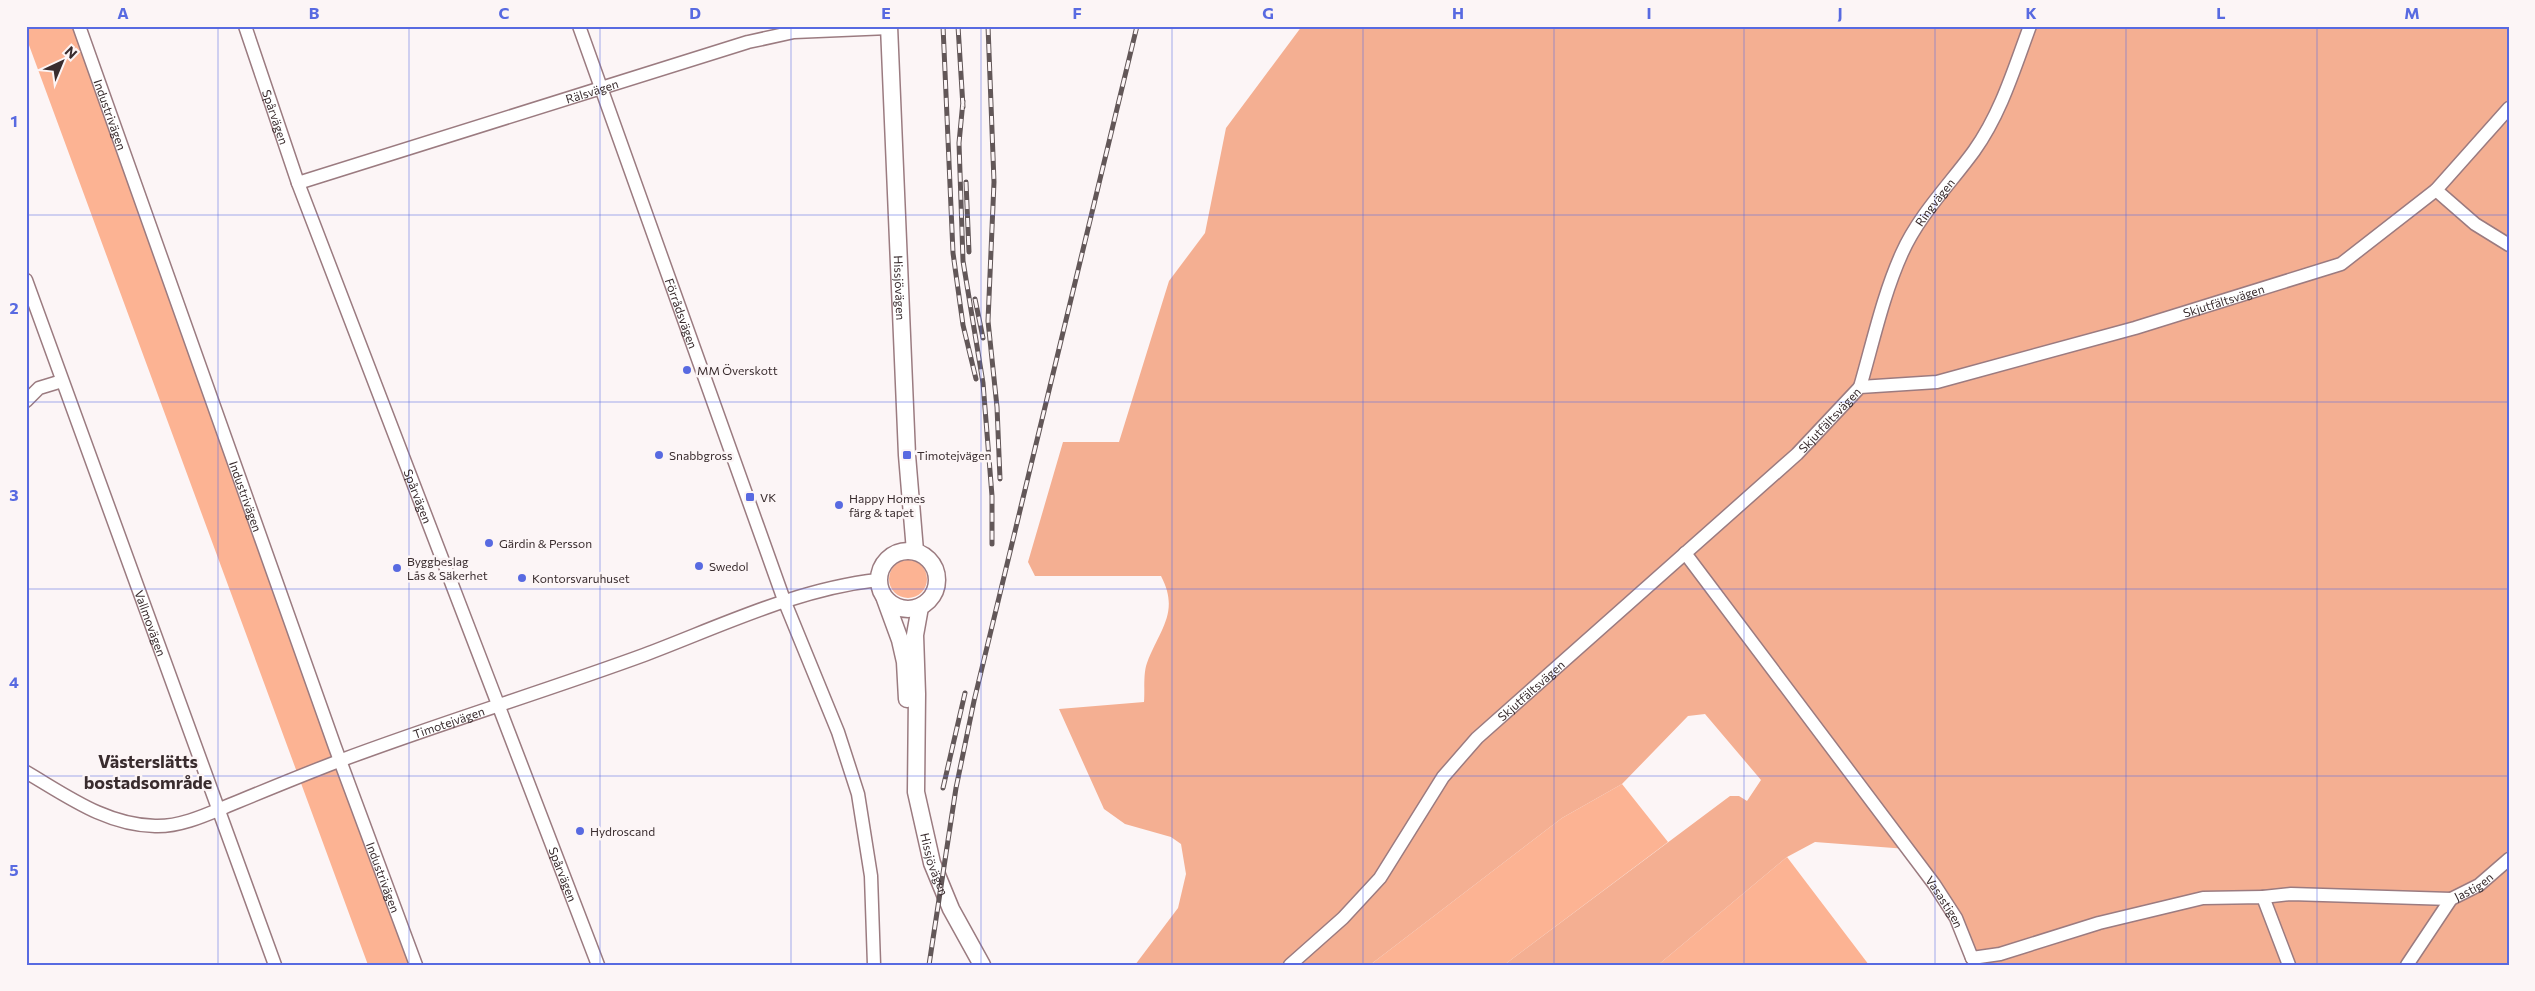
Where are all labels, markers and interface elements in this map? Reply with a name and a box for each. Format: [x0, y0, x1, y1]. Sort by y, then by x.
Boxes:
text: A [117, 3, 129, 22]
text: B [309, 3, 320, 22]
text: C [499, 3, 510, 22]
text: D [689, 3, 701, 22]
text: E [881, 3, 891, 22]
text: F [1072, 3, 1082, 22]
text: G [1262, 3, 1274, 22]
text: H [1452, 3, 1464, 22]
text: I [1646, 3, 1652, 22]
text: J [1837, 3, 1843, 22]
text: K [2025, 3, 2037, 22]
text: L [2216, 3, 2226, 22]
text: M [2404, 3, 2420, 22]
north arrow [38, 38, 88, 88]
text: N [62, 43, 81, 62]
street label: Rälsvägen [564, 76, 620, 106]
street label: Industrivägen [91, 77, 129, 152]
street label: Spårvägen [260, 88, 291, 146]
text: 1 [10, 111, 18, 130]
street label: Ringvägen [1912, 175, 1957, 229]
street label: Hissjövägen [892, 255, 908, 321]
street label: Förrådsvägen [663, 276, 701, 350]
street label: Skjutfältsvägen [2181, 281, 2266, 320]
text: 2 [9, 298, 19, 317]
place label: MM Överskott [697, 363, 778, 377]
marker: MM Överskott [681, 364, 693, 376]
street label: Skjutfältsvägen [1795, 384, 1863, 455]
place label: Snabbgross [669, 448, 732, 462]
place label: Timotejvägen [917, 448, 991, 462]
marker: Snabbgross [653, 449, 665, 461]
marker: Timotejvägen [901, 449, 913, 461]
street label: Industrivägen [227, 459, 265, 533]
street label: Spårvägen [401, 467, 435, 525]
text: 3 [9, 485, 19, 504]
place label: VK [760, 490, 776, 504]
marker: VK [744, 491, 756, 503]
place label: Happy Homes färg & tapet [849, 491, 925, 519]
marker: Happy Homes färg & tapet [833, 499, 845, 511]
place label: Gärdin & Persson [499, 536, 592, 550]
marker: Gärdin & Persson [483, 537, 495, 549]
place label: Byggbeslag Lås & Säkerhet [407, 554, 488, 582]
place label: Swedol [709, 559, 749, 573]
marker: Swedol [693, 560, 705, 572]
marker: Byggbeslag Lås & Säkerhet [391, 562, 403, 574]
place label: Kontorsvaruhuset [532, 571, 630, 585]
marker: Kontorsvaruhuset [516, 572, 528, 584]
street label: Vallmovägen [132, 588, 169, 658]
street label: Skjutfältsvägen [1495, 657, 1567, 724]
text: 4 [9, 672, 19, 691]
street label: Timotejvägen [411, 704, 486, 741]
district label: Västerslätts bostadsområde [84, 750, 212, 793]
place label: Hydroscand [590, 824, 655, 838]
marker: Hydroscand [574, 825, 586, 837]
street label: Hissjövägen [918, 831, 952, 897]
street label: Industrivägen [364, 840, 403, 914]
street label: Spårvägen [546, 845, 580, 903]
text: 5 [9, 860, 19, 879]
street label: Jastigen [2452, 869, 2496, 904]
street label: Vasastigen [1923, 873, 1966, 930]

